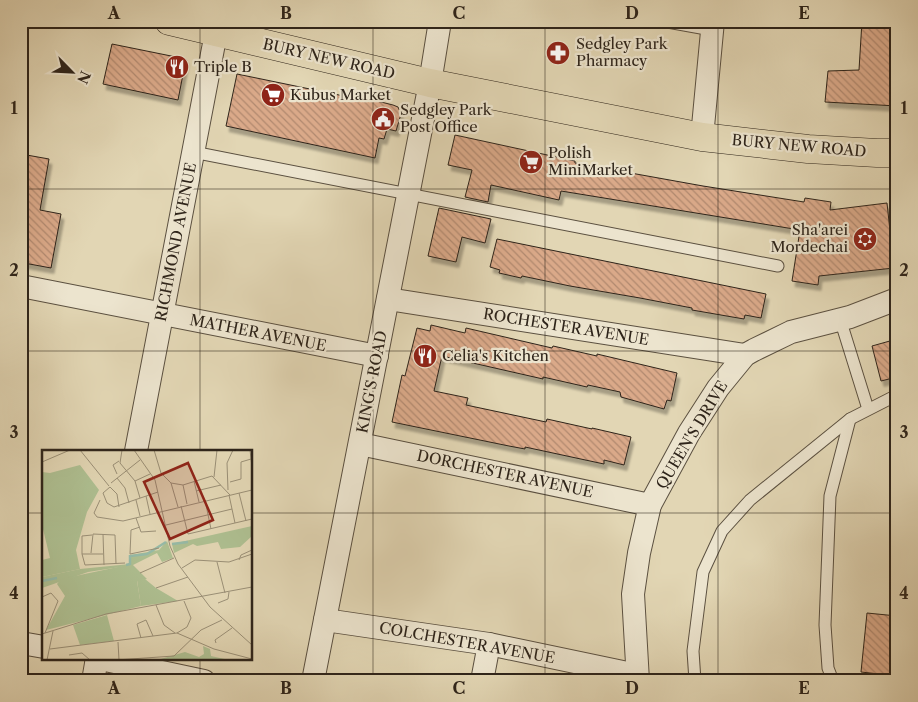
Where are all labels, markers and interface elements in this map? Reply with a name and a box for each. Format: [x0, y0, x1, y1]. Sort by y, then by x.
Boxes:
text: A [107, 3, 121, 23]
text: B [280, 3, 292, 23]
text: C [453, 3, 465, 23]
text: D [625, 3, 639, 23]
text: E [798, 3, 810, 23]
street label: BURY NEW ROAD [261, 34, 397, 83]
place label: Sedgley Park Pharmacy [576, 34, 669, 70]
pharmacy icon: Sedgley Park Pharmacy [545, 40, 571, 66]
north arrow [48, 48, 98, 98]
restaurant icon: Triple B [164, 54, 190, 80]
place label: Triple B [194, 57, 252, 76]
text: N [73, 68, 95, 87]
supermarket icon: Kubus Market [260, 82, 286, 108]
place label: Kubus Market [290, 85, 391, 104]
text: 1 [10, 98, 18, 118]
text: 1 [900, 98, 908, 118]
place label: Sedgley Park Post Office [400, 100, 493, 136]
public building icon: Sedgley Park Post Office [370, 106, 396, 132]
street label: BURY NEW ROAD [731, 130, 867, 161]
place label: Polish MiniMarket [548, 143, 633, 179]
supermarket icon: Polish MiniMarket [518, 149, 544, 175]
street label: RICHMOND AVENUE [151, 161, 200, 323]
place label: Sha'arei Mordechai [771, 220, 848, 256]
synagogue icon: Sha'arei Mordechai [852, 226, 878, 252]
text: 2 [9, 260, 19, 280]
text: 2 [899, 260, 909, 280]
street label: ROCHESTER AVENUE [482, 304, 650, 349]
street label: MATHER AVENUE [188, 310, 328, 355]
street label: KING'S ROAD [352, 329, 391, 435]
restaurant icon: Celia's Kitchen [412, 343, 438, 369]
place label: Celia's Kitchen [442, 346, 550, 365]
street label: QUEEN'S DRIVE [652, 377, 731, 492]
text: 3 [9, 422, 19, 442]
text: 3 [899, 422, 909, 442]
street label: DORCHESTER AVENUE [415, 446, 595, 501]
inset map [42, 450, 252, 660]
text: 4 [9, 583, 19, 603]
text: 4 [899, 583, 909, 603]
street label: COLCHESTER AVENUE [378, 618, 556, 667]
text: A [107, 678, 121, 698]
text: B [280, 678, 292, 698]
text: C [453, 678, 465, 698]
text: D [625, 678, 639, 698]
text: E [798, 678, 810, 698]

